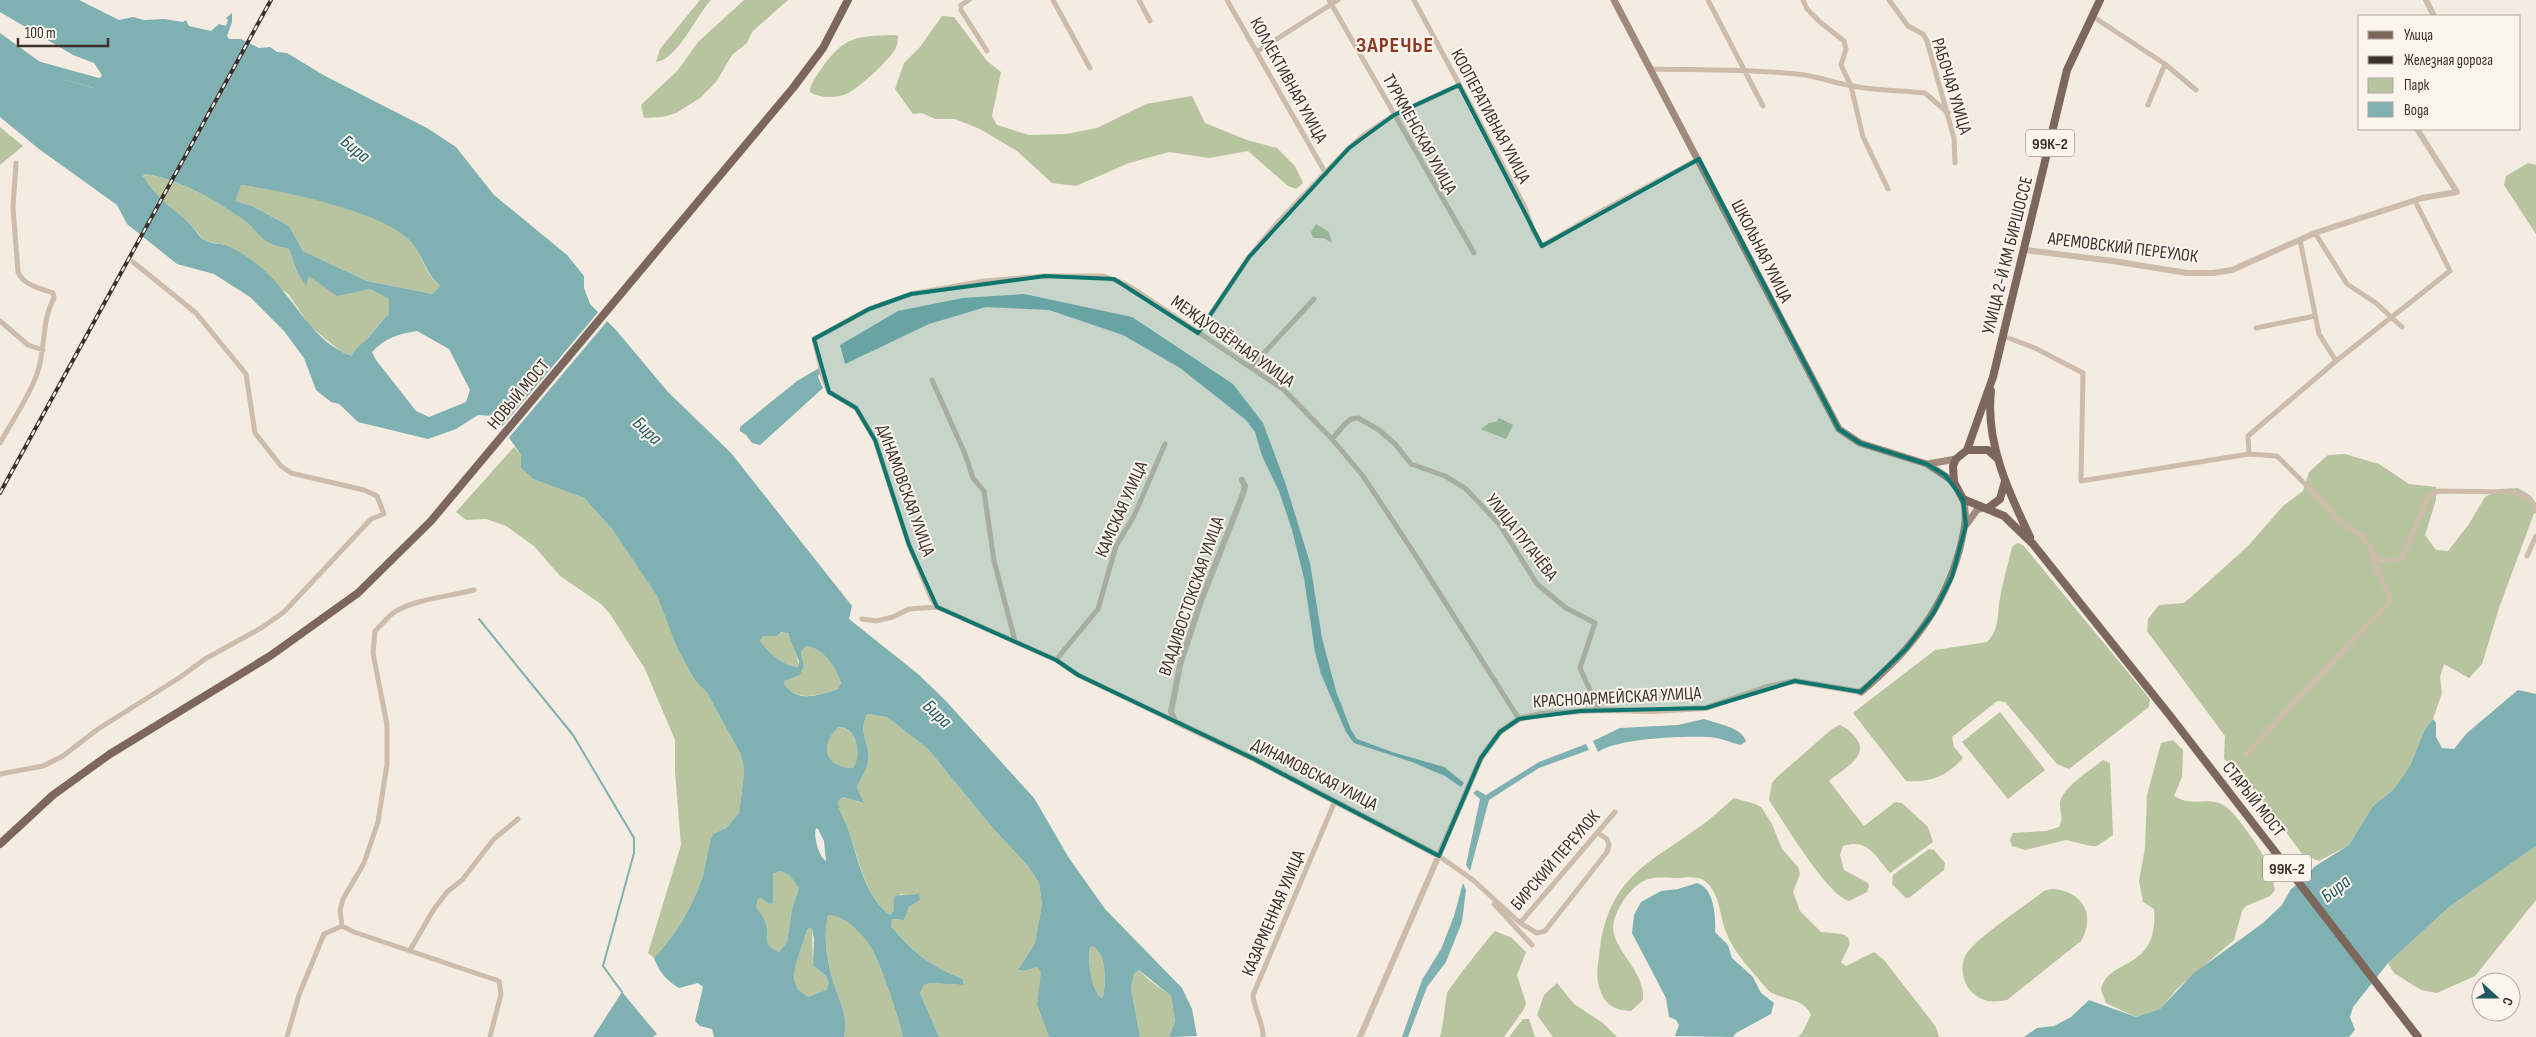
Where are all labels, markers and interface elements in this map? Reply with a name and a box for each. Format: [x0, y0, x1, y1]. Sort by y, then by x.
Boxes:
street label: КОЛЛЕКТИВНАЯ УЛИЦА [1245, 14, 1332, 147]
scale bar [18, 15, 108, 47]
legend [2358, 15, 2521, 130]
text: 100 m [25, 24, 56, 43]
text: Улица [2404, 26, 2433, 45]
district label: ЗАРЕЧЬЕ [1356, 32, 1434, 59]
street label: РАБОЧАЯ УЛИЦА [1927, 35, 1976, 137]
street label: КООПЕРАТИВНАЯ УЛИЦА [1446, 45, 1535, 187]
text: Железная дорога [2404, 51, 2493, 70]
street label: ТУРКМЕНСКАЯ УЛИЦА [1378, 70, 1461, 198]
text: Парк [2404, 76, 2430, 95]
text: Вода [2404, 101, 2429, 120]
water label: Бира [336, 130, 375, 168]
road number: 99К-2 [2026, 130, 2074, 156]
street label: УЛИЦА 2-Й КМ БИРШОССЕ [1978, 174, 2037, 336]
street label: ШКОЛЬНАЯ УЛИЦА [1727, 196, 1797, 306]
street label: АРЕМОВСКИЙ ПЕРЕУЛОК [2046, 228, 2200, 267]
street label: МЕЖДУОЗЁРНАЯ УЛИЦА [1167, 291, 1299, 392]
street label: НОВЫЙ МОСТ [483, 355, 554, 434]
water label: Бира [628, 412, 666, 450]
street label: ДИНАМОВСКАЯ УЛИЦА [872, 422, 939, 559]
street label: КАМСКАЯ УЛИЦА [1091, 458, 1152, 561]
street label: УЛИЦА ПУГАЧЁВА [1481, 490, 1562, 585]
street label: ВЛАДИВОСТОКСКАЯ УЛИЦА [1154, 513, 1229, 679]
street label: КРАСНОАРМЕЙСКАЯ УЛИЦА [1532, 683, 1702, 712]
water label: Бира [918, 695, 956, 733]
street label: ДИНАМОВСКАЯ УЛИЦА [1248, 734, 1381, 815]
street label: СТАРЫЙ МОСТ [2218, 758, 2289, 841]
street label: БИРСКИЙ ПЕРЕУЛОК [1506, 805, 1605, 914]
street label: КАЗАРМЕННАЯ УЛИЦА [1237, 847, 1310, 979]
road number: 99К-2 [2263, 854, 2311, 881]
water label: Бира [2316, 870, 2356, 908]
north arrow [2471, 972, 2521, 1022]
text: С [2498, 995, 2517, 1008]

